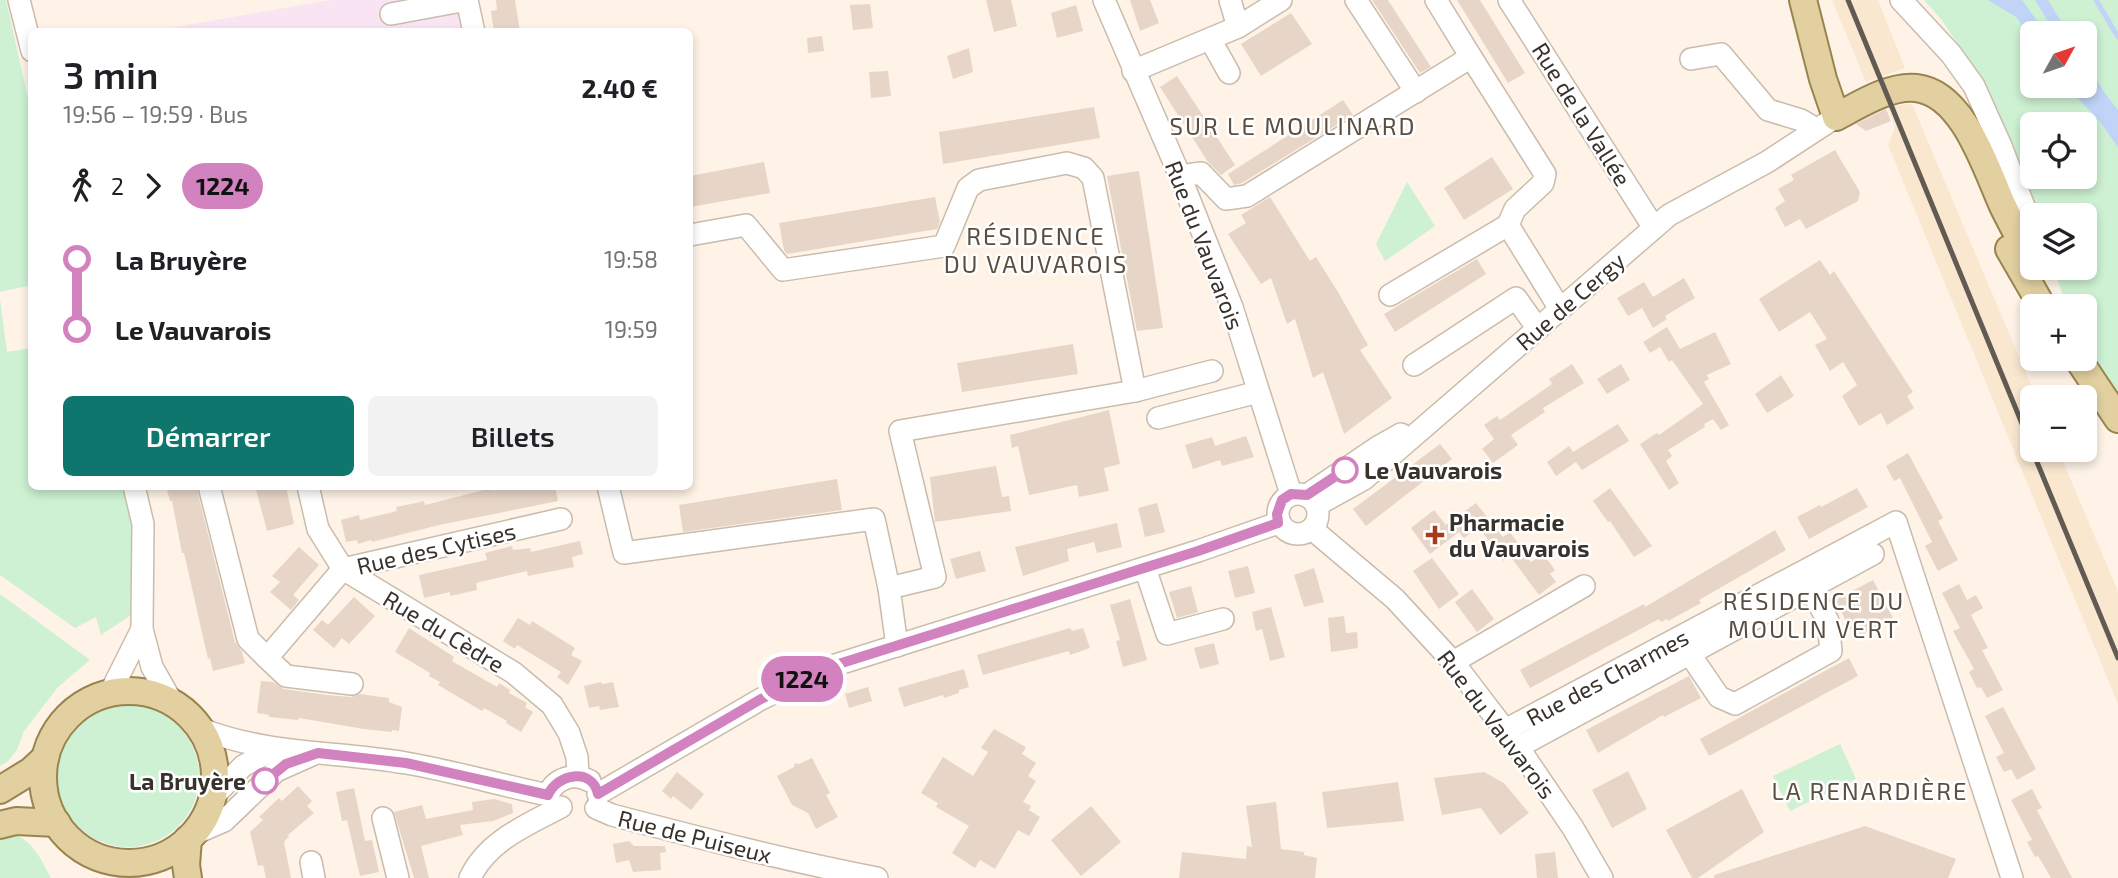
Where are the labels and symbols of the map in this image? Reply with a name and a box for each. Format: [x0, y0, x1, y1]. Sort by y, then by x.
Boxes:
north arrow [2020, 21, 2096, 98]
street label: Rue de la Vallée [1527, 37, 1637, 191]
district label: SUR LE MOULINARD [1169, 111, 1417, 140]
street label: Rue du Vauvarois [1160, 156, 1250, 334]
district label: RÉSIDENCE DU VAUVAROIS [944, 221, 1128, 278]
street label: Rue de Cergy [1510, 246, 1630, 356]
place label: Le Vauvarois [1364, 456, 1502, 484]
marker: Le Vauvarois [1332, 457, 1358, 483]
place label: Pharmacie du Vauvarois [1449, 508, 1589, 562]
street label: Rue des Cytises [354, 516, 518, 580]
marker: Pharmacie du Vauvarois [1427, 527, 1443, 543]
street label: Rue du Cèdre [378, 584, 510, 678]
district label: RÉSIDENCE DU MOULIN VERT [1723, 586, 1905, 643]
street label: Rue des Charmes [1521, 622, 1693, 732]
street label: Rue du Vauvarois [1432, 644, 1562, 804]
line badge: 1224 [753, 656, 851, 702]
place label: La Bruyère [129, 767, 246, 795]
marker: La Bruyère [252, 768, 278, 794]
district label: LA RENARDIÈRE [1772, 776, 1968, 805]
street label: Rue de Puiseux [615, 803, 775, 869]

